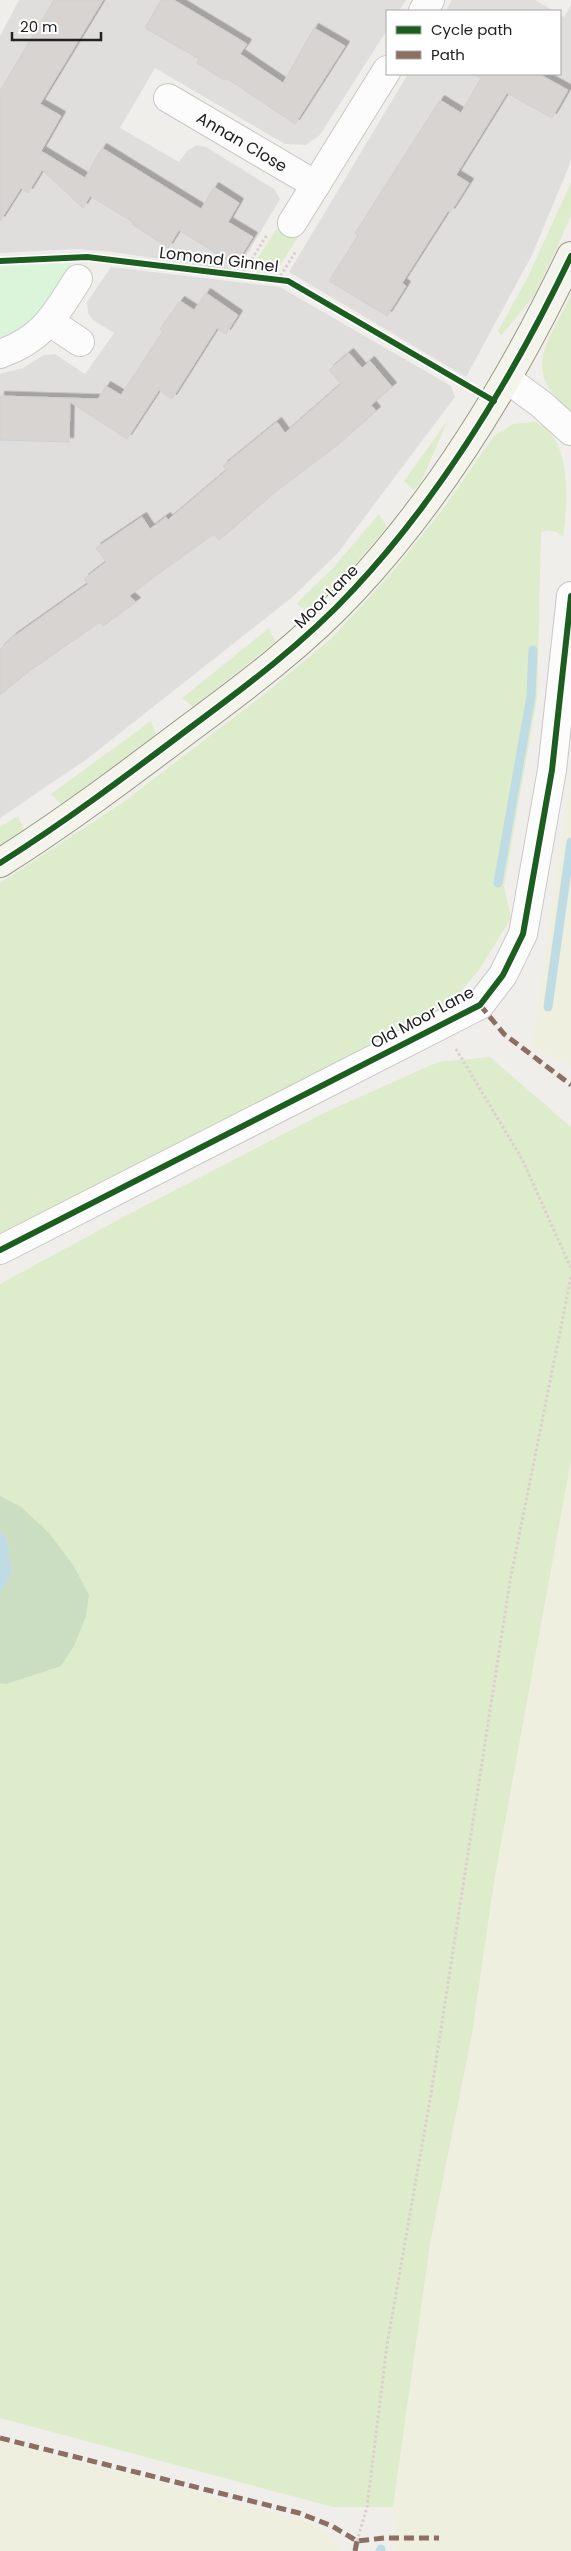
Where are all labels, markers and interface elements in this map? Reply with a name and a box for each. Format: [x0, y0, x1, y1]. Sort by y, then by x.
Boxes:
scale bar [12, 10, 101, 42]
legend [386, 10, 561, 75]
text: 20 m [20, 16, 58, 37]
text: Cycle path [431, 19, 512, 40]
text: Path [431, 44, 465, 65]
street label: Annan Close [192, 106, 292, 178]
street label: Lomond Ginnel [158, 241, 280, 278]
street label: Moor Lane [289, 559, 364, 634]
street label: Old Moor Lane [367, 980, 478, 1054]

